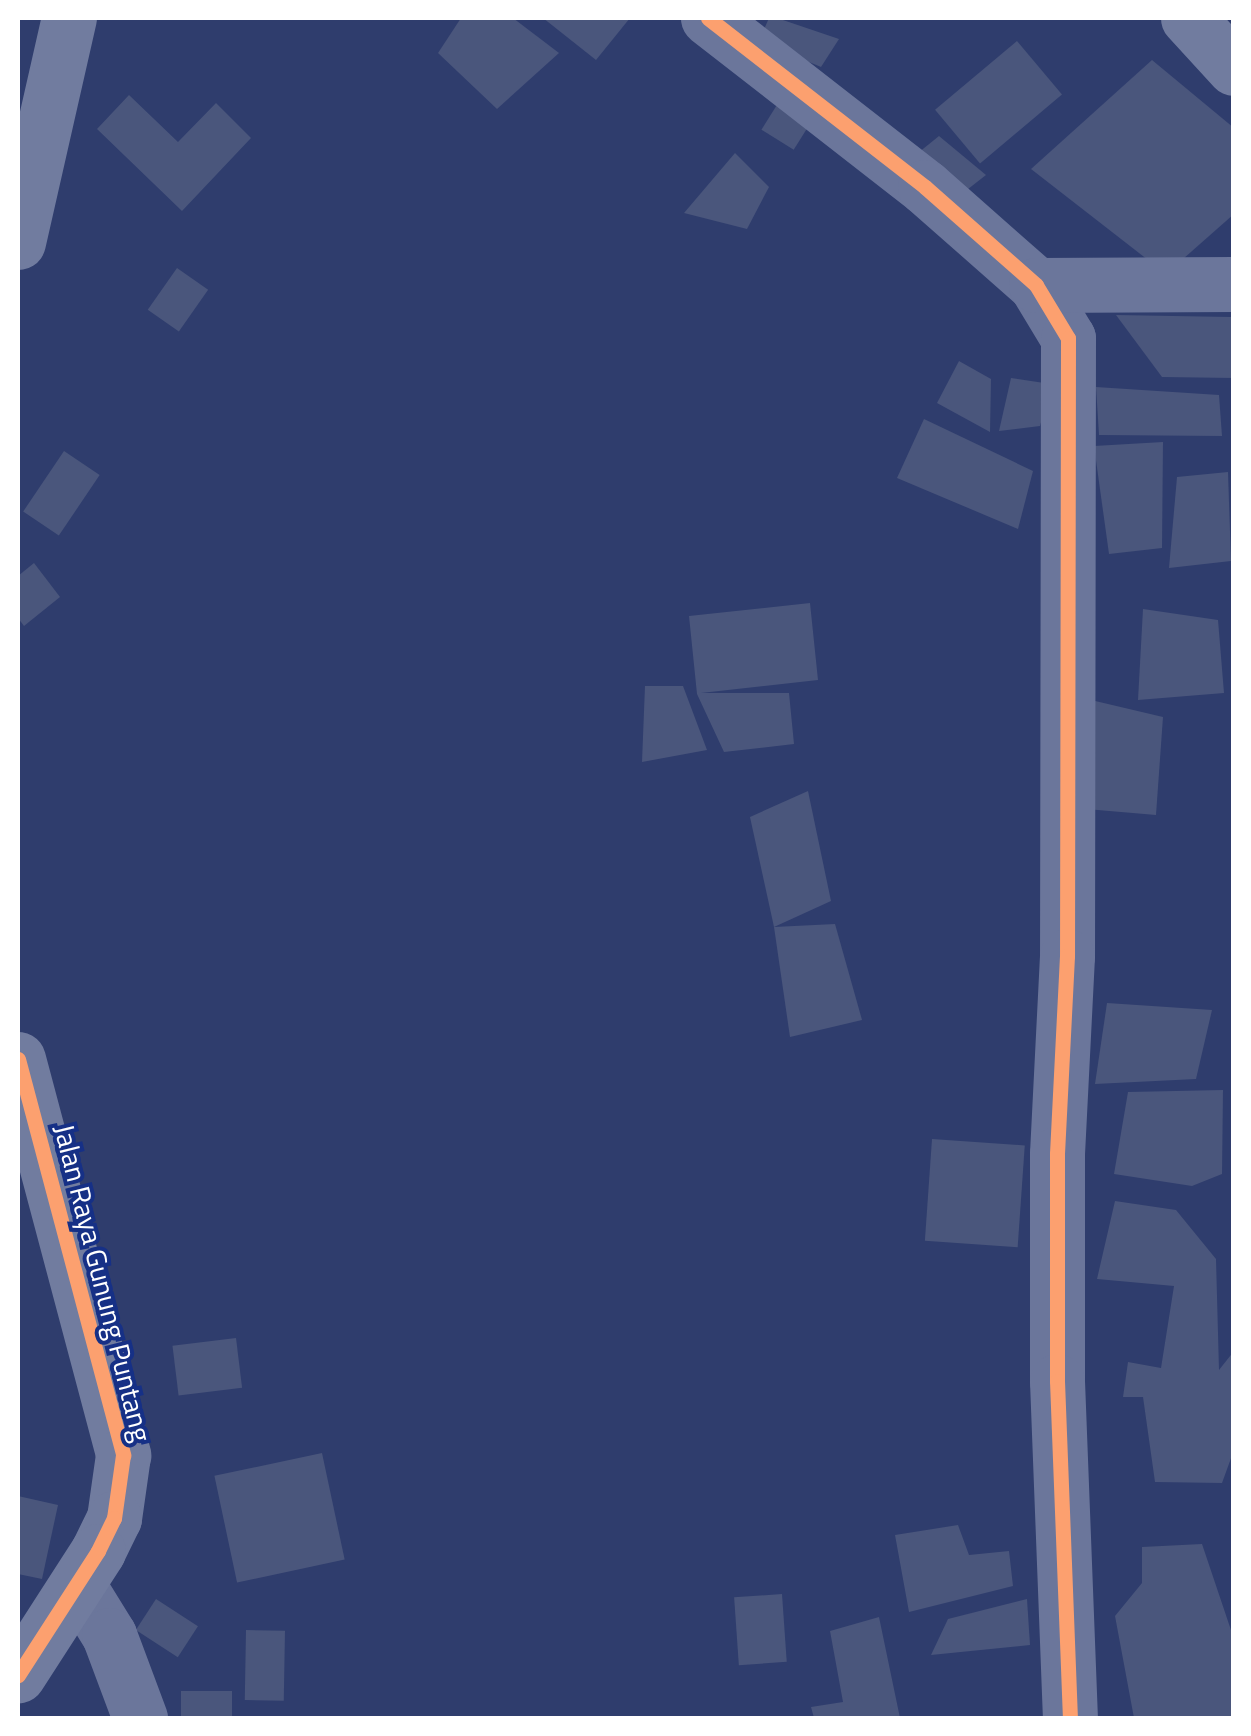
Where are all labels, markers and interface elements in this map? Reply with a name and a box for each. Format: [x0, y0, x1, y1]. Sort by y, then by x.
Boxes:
street label: Jalan Raya Gunung Puntang [47, 1121, 159, 1445]

